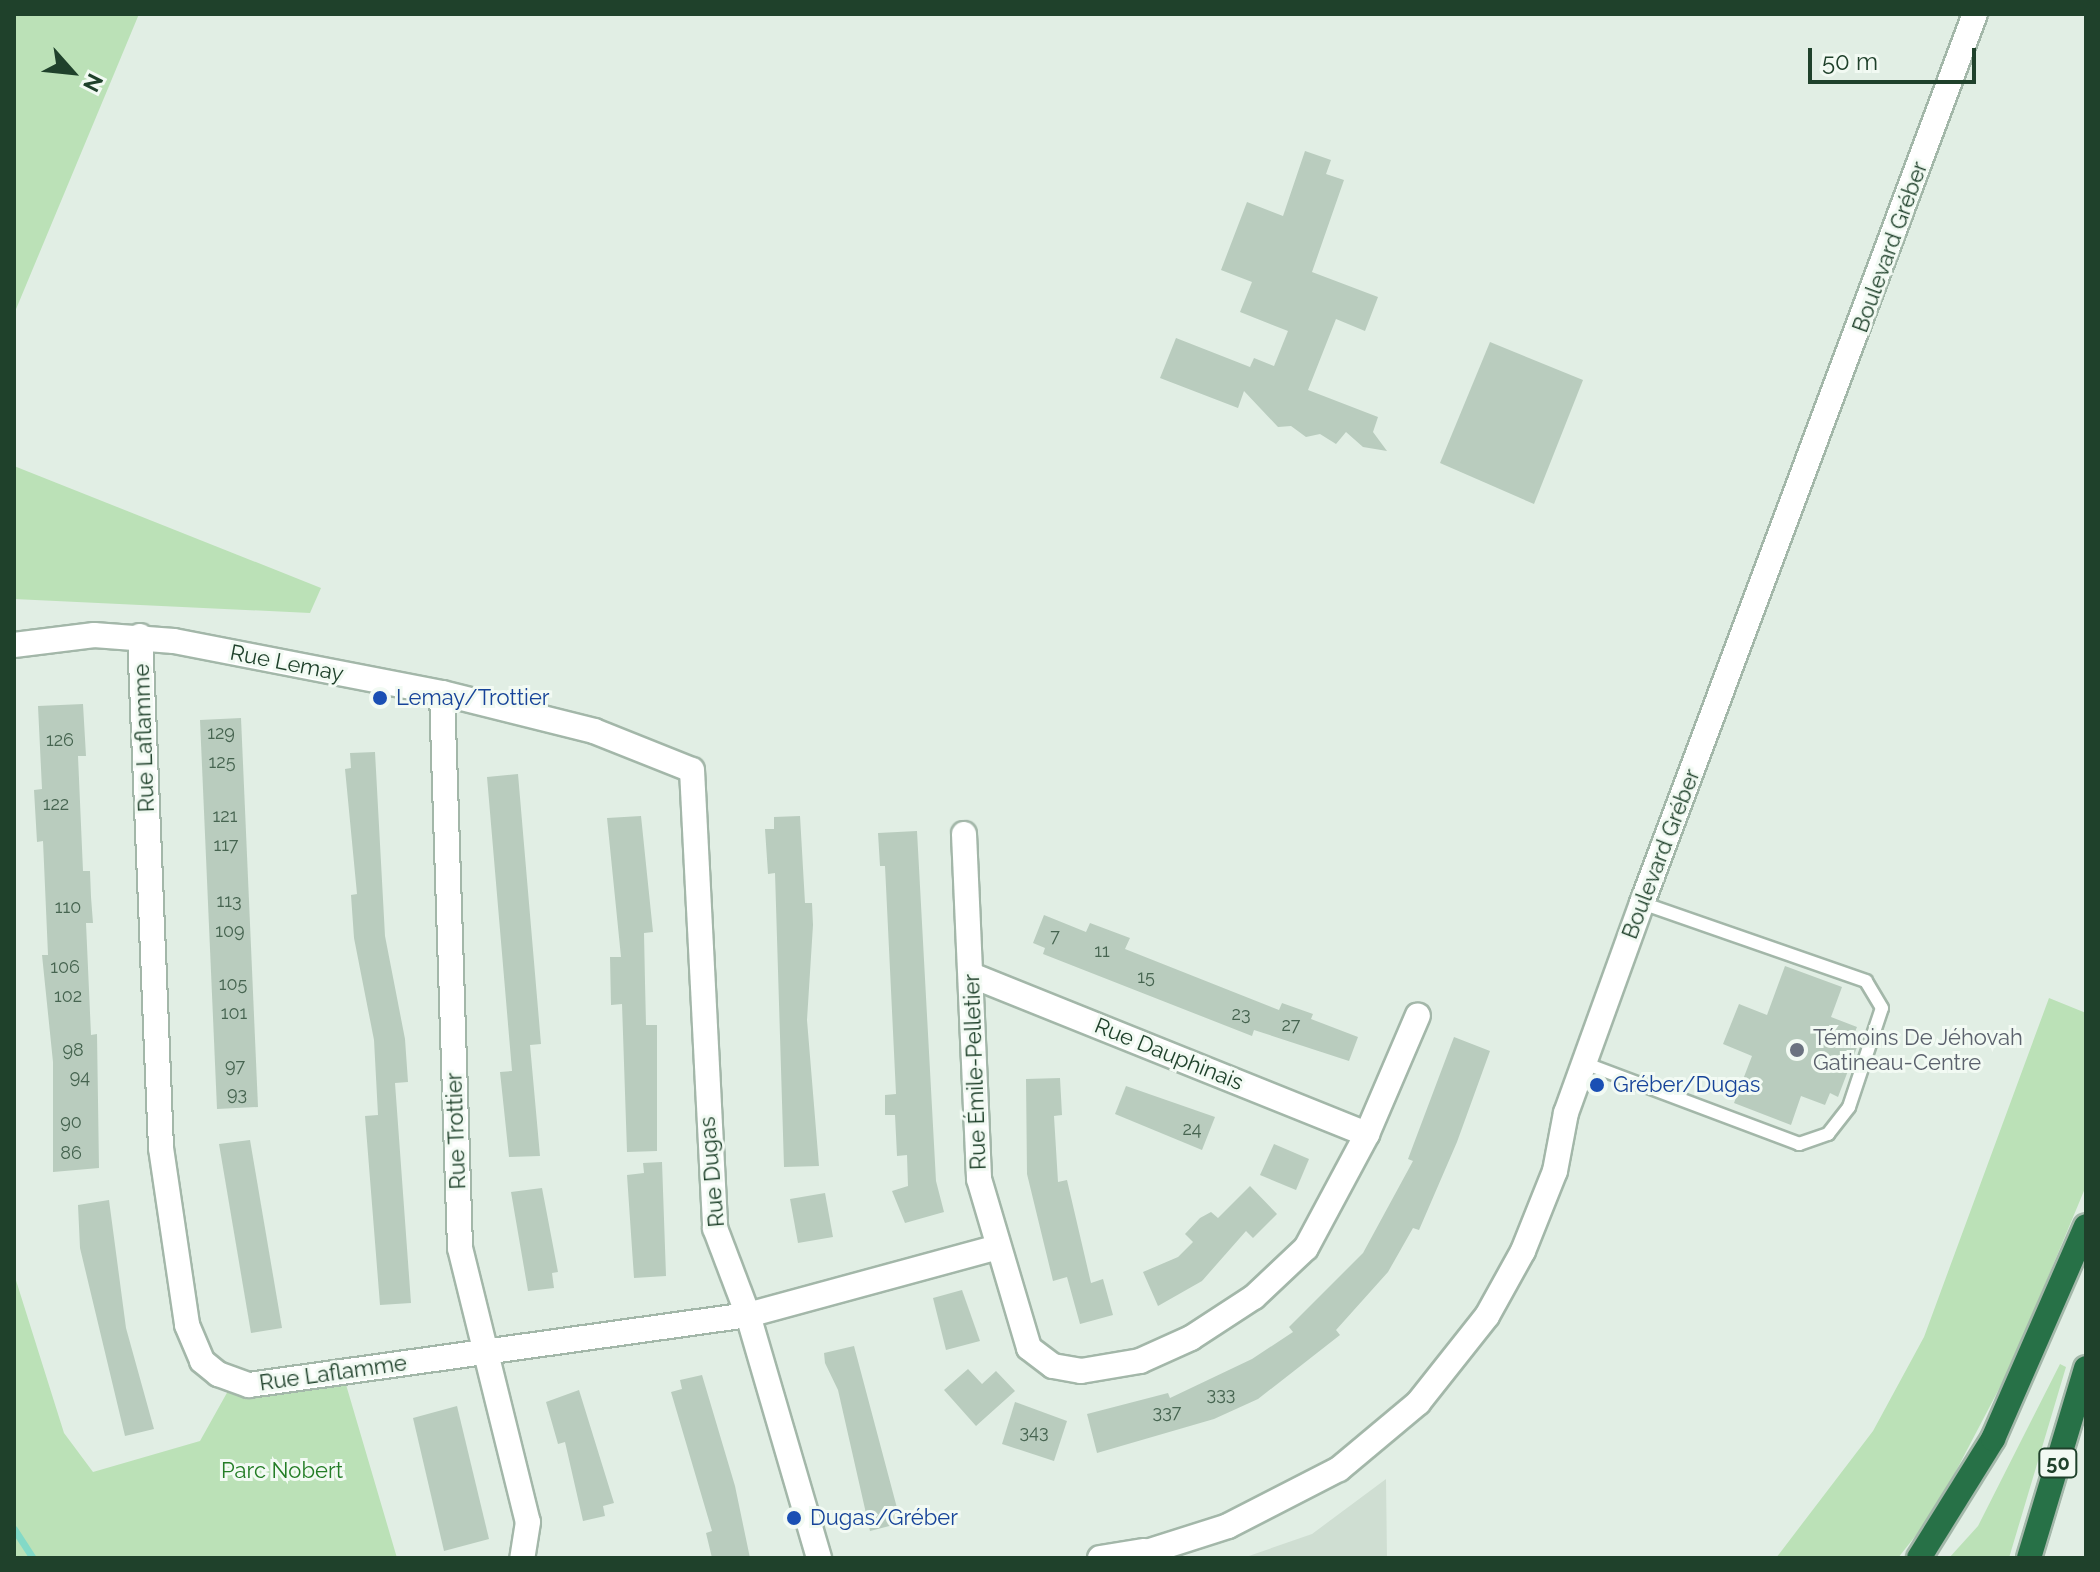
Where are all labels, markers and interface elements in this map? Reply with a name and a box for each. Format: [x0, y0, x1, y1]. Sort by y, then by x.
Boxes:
north arrow [32, 32, 112, 112]
scale bar [1812, 32, 1980, 82]
text: 50 m [1822, 47, 1878, 76]
text: N [78, 70, 109, 96]
street label: Boulevard Gréber [1847, 158, 1933, 336]
street label: Rue Lemay [228, 639, 346, 687]
street label: Rue Laflamme [128, 663, 160, 813]
place label: Lemay/Trottier [396, 685, 550, 711]
marker: Lemay/Trottier [371, 689, 389, 707]
house number: 129 [207, 722, 235, 744]
house number: 126 [46, 729, 74, 751]
house number: 125 [209, 751, 235, 773]
street label: Boulevard Gréber [1616, 765, 1706, 943]
house number: 122 [43, 793, 69, 815]
house number: 121 [213, 805, 237, 827]
house number: 117 [214, 834, 238, 856]
house number: 113 [216, 890, 242, 912]
house number: 110 [55, 896, 81, 918]
house number: 109 [215, 920, 245, 942]
house number: 7 [1050, 925, 1060, 947]
house number: 11 [1094, 940, 1110, 962]
house number: 106 [50, 956, 80, 978]
house number: 15 [1137, 966, 1155, 988]
house number: 105 [219, 973, 247, 995]
street label: Rue Émile-Pelletier [958, 973, 992, 1171]
house number: 102 [54, 985, 82, 1007]
house number: 101 [221, 1002, 247, 1024]
house number: 23 [1232, 1003, 1250, 1025]
street label: Rue Dauphinais [1091, 1012, 1247, 1096]
house number: 27 [1281, 1014, 1301, 1036]
place label: Témoins De Jéhovah Gatineau-Centre [1813, 1024, 2023, 1076]
house number: 98 [62, 1039, 84, 1061]
marker: Témoins De Jéhovah Gatineau-Centre [1788, 1041, 1806, 1059]
house number: 97 [225, 1055, 245, 1077]
house number: 94 [70, 1066, 90, 1088]
street label: Rue Trottier [441, 1072, 471, 1190]
place label: Gréber/Dugas [1613, 1072, 1760, 1098]
marker: Gréber/Dugas [1588, 1076, 1606, 1094]
house number: 93 [227, 1083, 247, 1105]
house number: 90 [60, 1111, 82, 1133]
street label: Rue Dugas [694, 1116, 730, 1228]
house number: 24 [1182, 1118, 1202, 1140]
house number: 86 [60, 1142, 82, 1164]
street label: Rue Laflamme [258, 1350, 408, 1396]
house number: 333 [1207, 1383, 1235, 1405]
house number: 337 [1153, 1401, 1181, 1423]
house number: 343 [1019, 1421, 1049, 1443]
road number: 50 [2038, 1447, 2078, 1479]
park label: Parc Nobert [221, 1458, 343, 1484]
place label: Dugas/Gréber [810, 1505, 958, 1531]
marker: Dugas/Gréber [785, 1509, 803, 1527]

